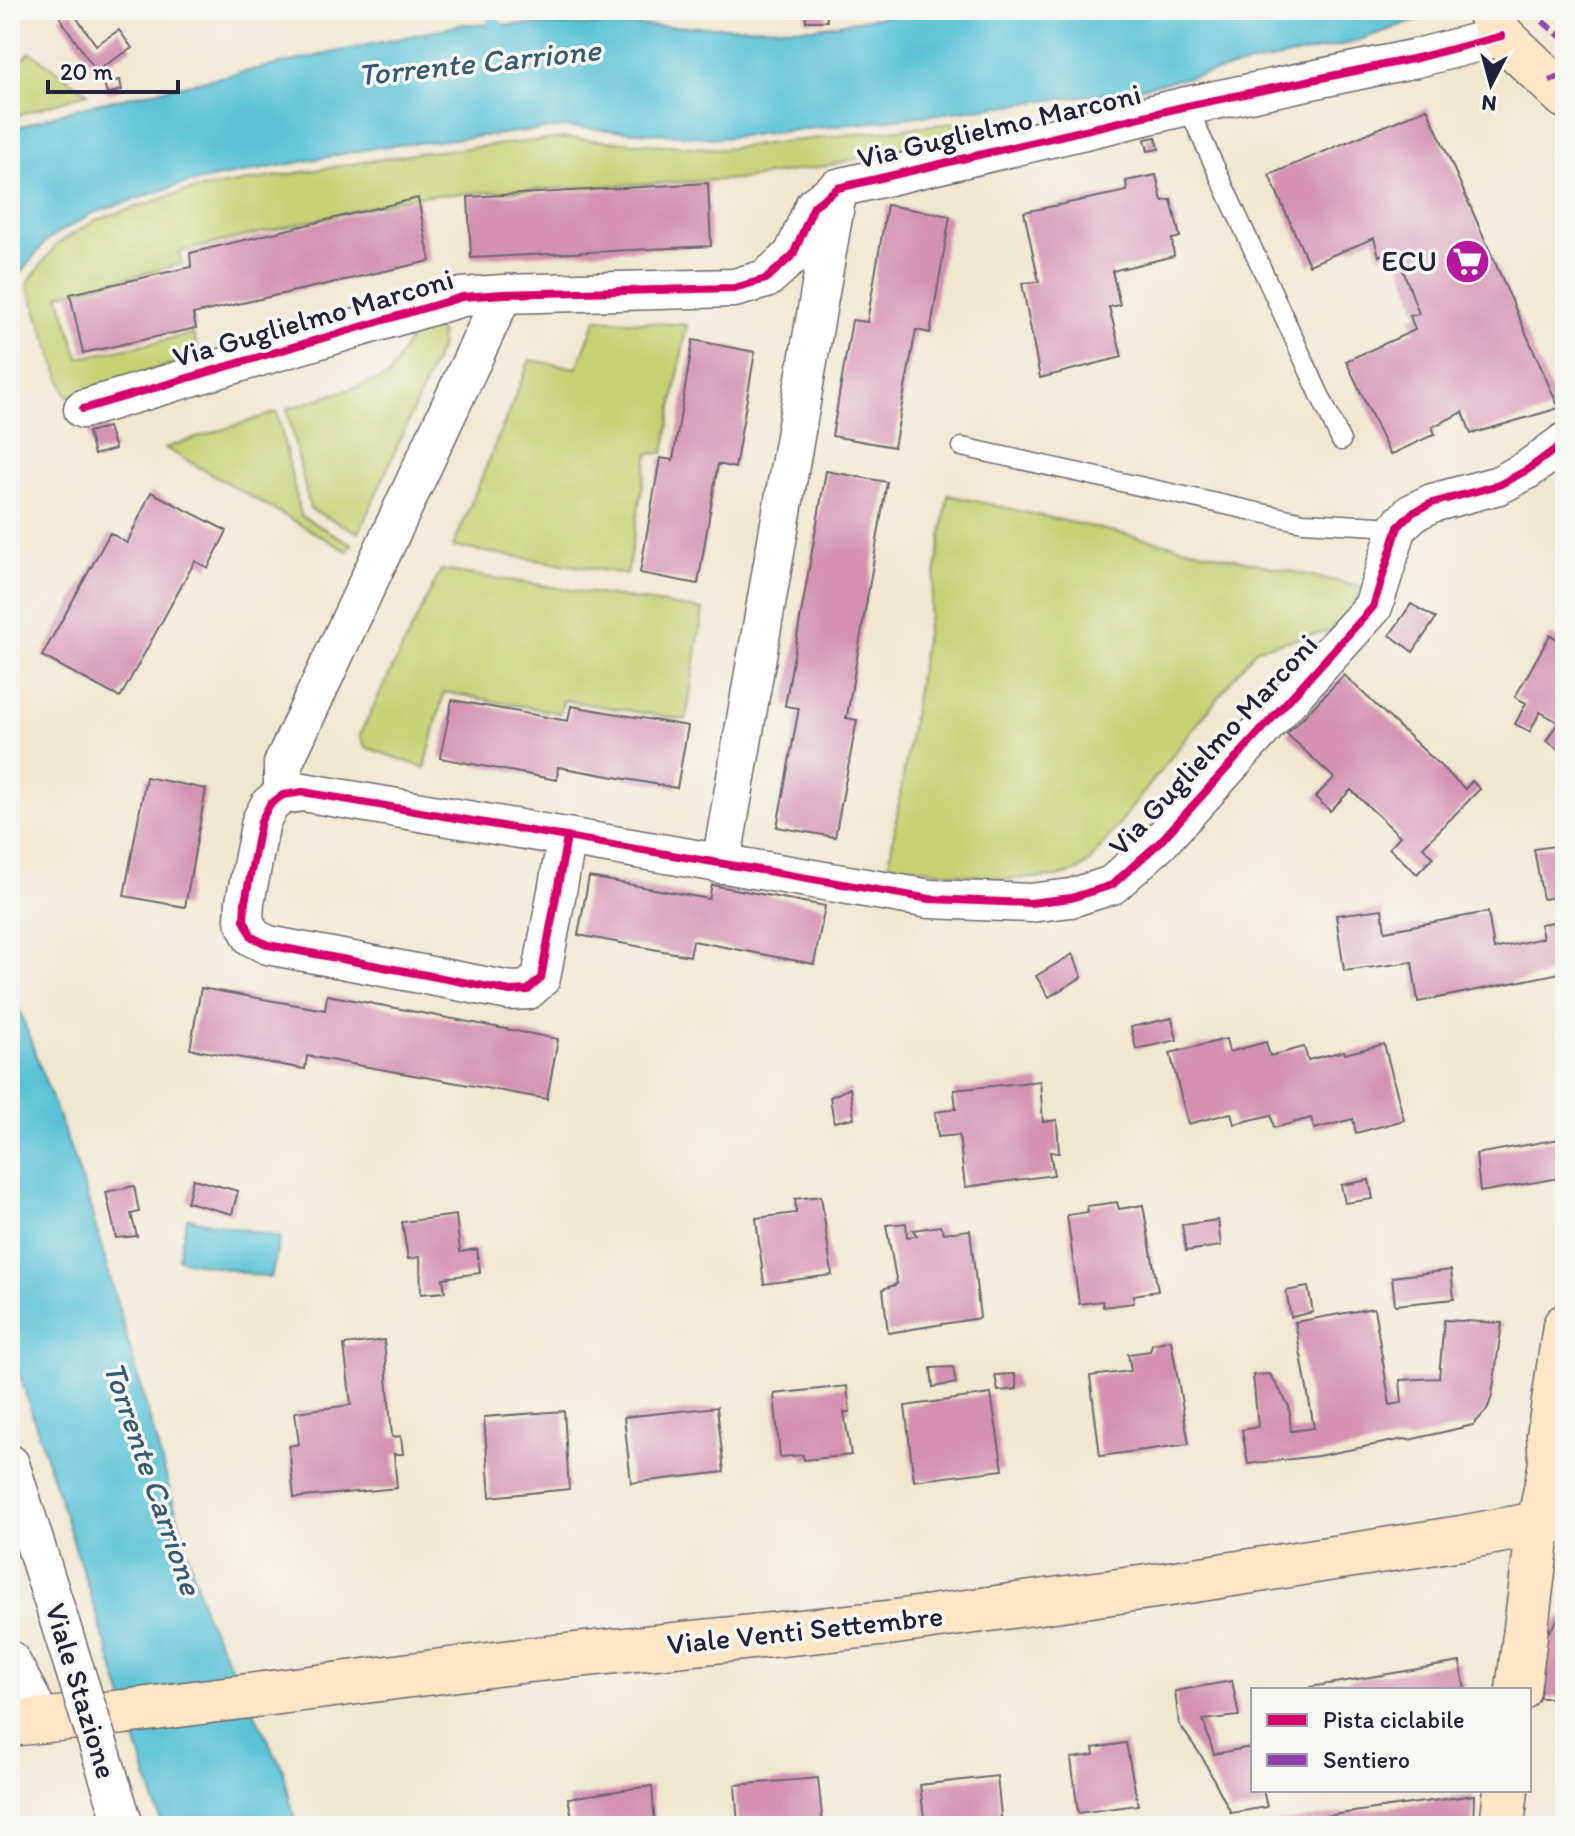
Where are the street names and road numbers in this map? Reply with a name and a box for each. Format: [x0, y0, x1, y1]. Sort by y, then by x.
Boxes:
street label: Via Guglielmo Marconi [853, 75, 1144, 176]
street label: Via Guglielmo Marconi [168, 260, 457, 375]
street label: Via Guglielmo Marconi [1100, 626, 1325, 863]
street label: Viale Venti Settembre [665, 1597, 945, 1662]
street label: Viale Stazione [37, 1599, 126, 1783]

